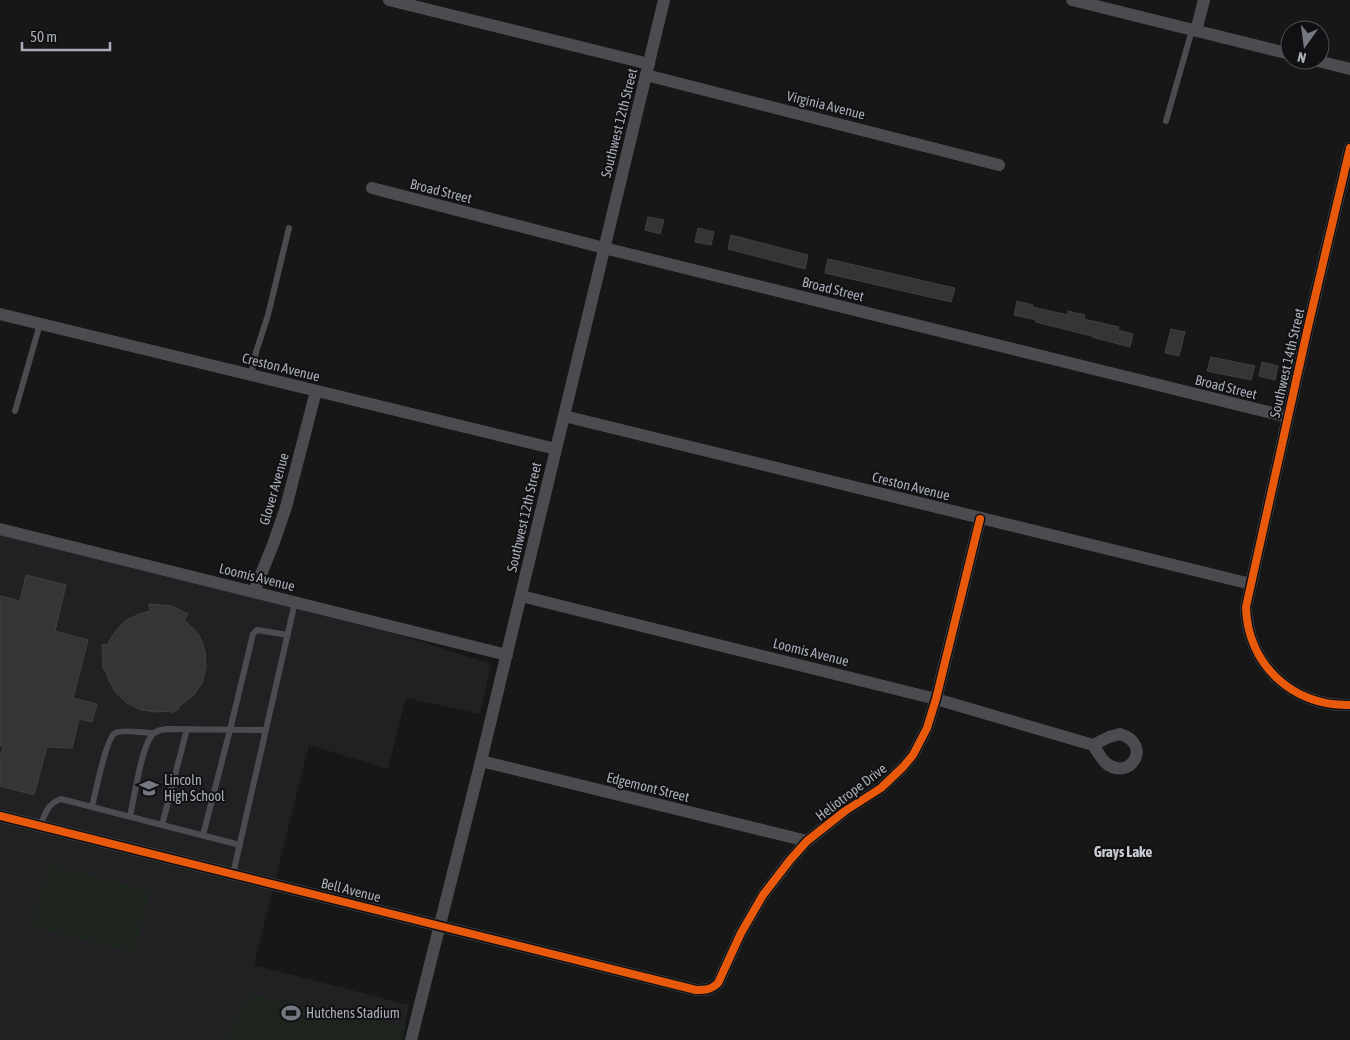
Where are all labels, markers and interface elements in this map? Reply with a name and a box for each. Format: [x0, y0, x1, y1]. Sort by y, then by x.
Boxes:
scale bar [22, 20, 110, 52]
north arrow [1280, 20, 1330, 70]
text: 50 m [30, 28, 57, 45]
text: N [1296, 49, 1308, 66]
street label: Southwest 12th Street [598, 67, 640, 179]
street label: Virginia Avenue [785, 88, 867, 122]
street label: Broad Street [408, 176, 474, 206]
street label: Broad Street [800, 274, 866, 304]
street label: Southwest 14th Street [1267, 307, 1307, 419]
street label: Creston Avenue [240, 350, 322, 384]
street label: Broad Street [1193, 372, 1259, 402]
street label: Glover Avenue [256, 451, 292, 527]
street label: Southwest 12th Street [504, 461, 544, 573]
street label: Creston Avenue [870, 469, 952, 503]
street label: Loomis Avenue [217, 560, 297, 594]
street label: Loomis Avenue [771, 635, 851, 669]
street label: Heliotrope Drive [812, 760, 890, 824]
street label: Edgemont Street [605, 769, 691, 805]
place label: Lincoln High School [164, 772, 225, 804]
school or university icon: Lincoln High School [138, 777, 160, 799]
district label: Grays Lake [1094, 843, 1152, 860]
street label: Bell Avenue [319, 875, 383, 905]
sports icon: Hutchens Stadium [280, 1002, 302, 1024]
place label: Hutchens Stadium [306, 1005, 400, 1021]

